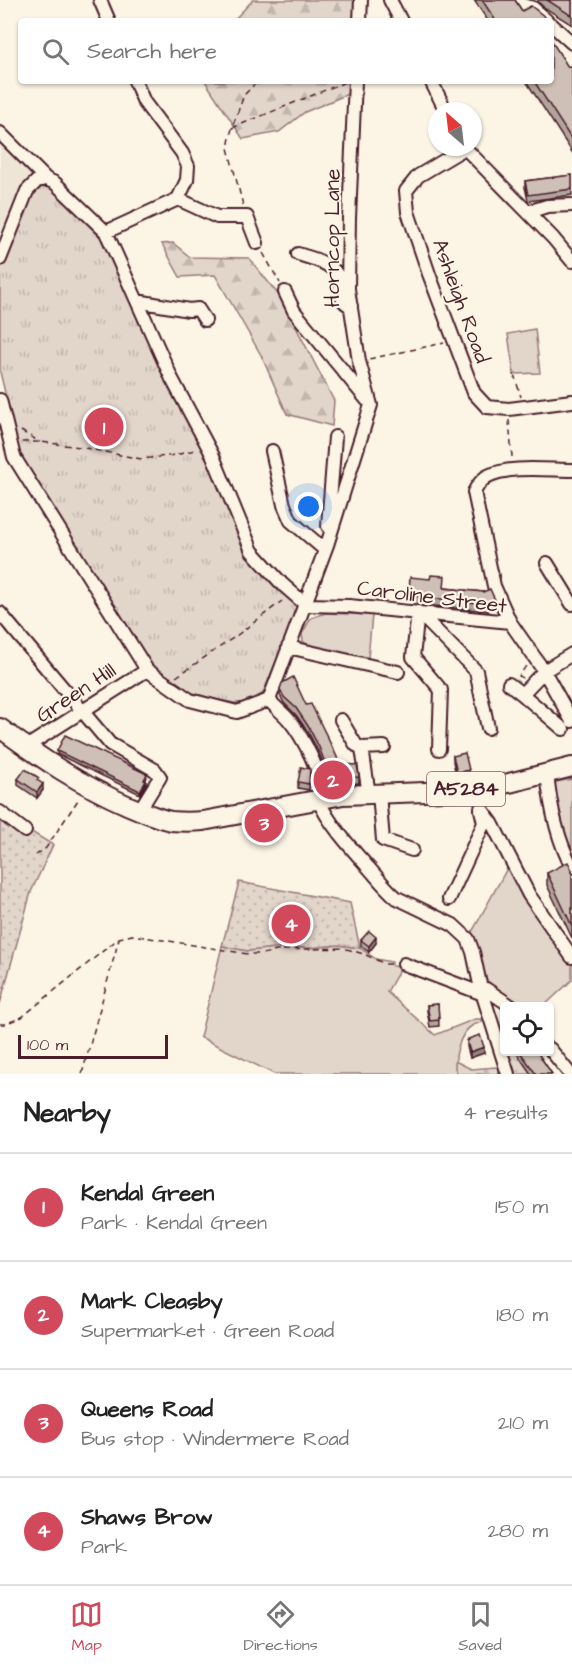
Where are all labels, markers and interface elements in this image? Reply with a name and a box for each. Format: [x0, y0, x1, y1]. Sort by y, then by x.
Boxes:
search box [18, 18, 554, 84]
icon: search [39, 35, 72, 68]
text: Search here [87, 36, 217, 67]
north arrow [428, 102, 482, 156]
street label: Horncop Lane [318, 169, 348, 307]
street label: Ashleigh Road [423, 235, 497, 368]
pin: 1 [84, 404, 124, 450]
your location [294, 492, 323, 521]
street label: Caroline Street [356, 573, 509, 621]
street label: Green Hill [30, 656, 122, 730]
pin: 2 [314, 758, 352, 802]
road number: A5284 [427, 772, 505, 806]
pin: 3 [244, 800, 284, 846]
pin: 4 [272, 902, 310, 946]
map controls [500, 1002, 554, 1056]
button: locate [500, 1002, 554, 1056]
scale bar [18, 1032, 168, 1060]
text: 100 m [27, 1034, 68, 1056]
text: Nearby [24, 1095, 111, 1131]
text: 4 results [463, 1099, 548, 1127]
text: Kendal Green [81, 1178, 214, 1209]
text: 1 [42, 1193, 45, 1221]
text: 150 m [495, 1193, 548, 1221]
text: Park · Kendal Green [81, 1209, 267, 1237]
text: Mark Cleasby [81, 1286, 222, 1317]
text: 2 [38, 1301, 49, 1329]
text: 180 m [496, 1301, 548, 1329]
text: Supermarket · Green Road [81, 1317, 334, 1345]
text: Queens Road [81, 1394, 213, 1425]
text: 3 [38, 1409, 49, 1437]
text: 210 m [498, 1409, 548, 1437]
text: Bus stop · Windermere Road [81, 1425, 349, 1453]
text: Shaws Brow [81, 1502, 213, 1533]
text: 4 [37, 1517, 50, 1545]
text: 280 m [487, 1517, 548, 1545]
text: Park [81, 1533, 127, 1561]
tab: Map [70, 1598, 103, 1656]
tab: Directions [244, 1598, 318, 1656]
tab: Saved [458, 1598, 502, 1656]

